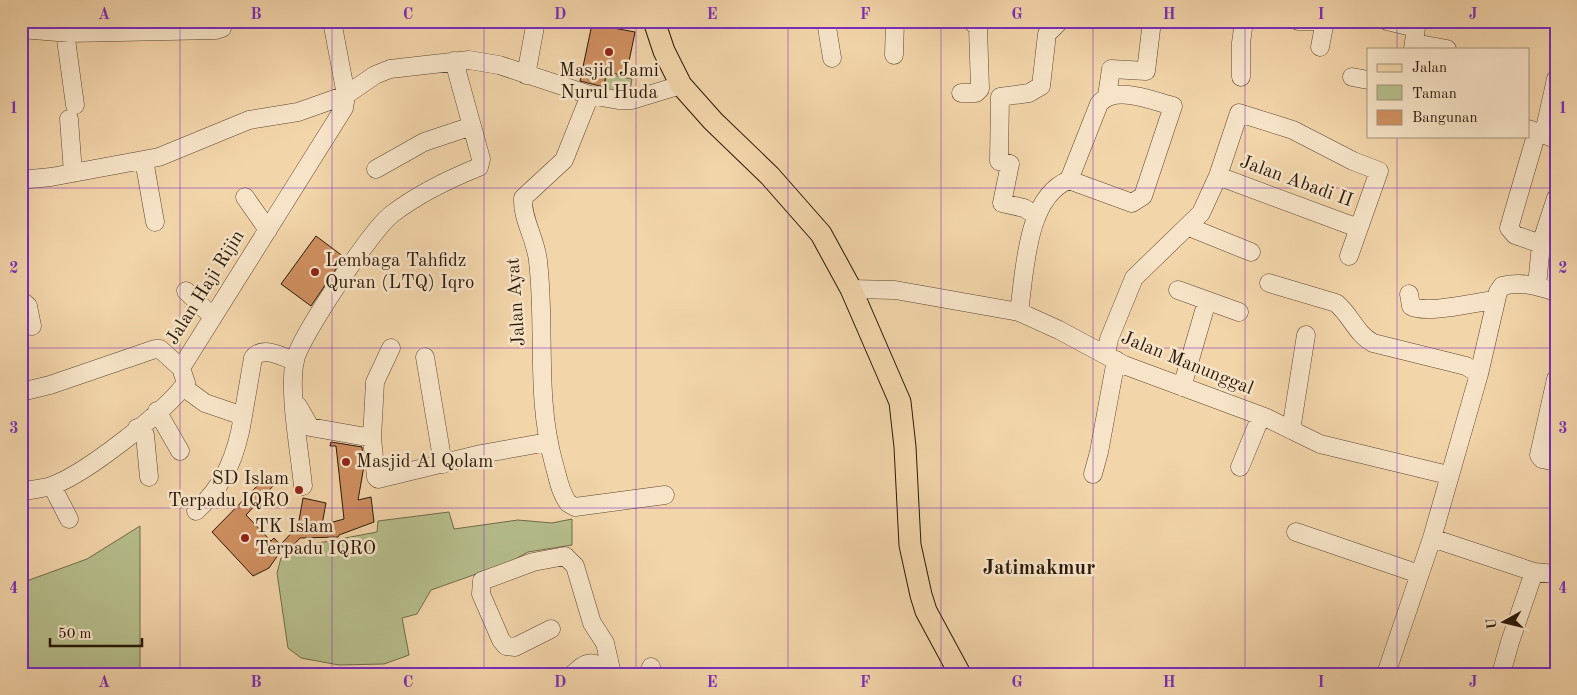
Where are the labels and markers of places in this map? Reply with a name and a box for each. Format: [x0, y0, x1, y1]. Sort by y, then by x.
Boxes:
marker: Masjid Jami Nurul Huda [603, 46, 615, 58]
place label: Masjid Jami Nurul Huda [559, 62, 659, 103]
place label: Lembaga Tahfidz Quran (LTQ) Iqro [325, 252, 474, 293]
marker: Lembaga Tahfidz Quran (LTQ) Iqro [309, 266, 321, 278]
place label: Masjid Al Qolam [356, 453, 493, 472]
marker: Masjid Al Qolam [340, 456, 352, 468]
place label: SD Islam Terpadu IQRO [168, 470, 289, 511]
marker: SD Islam Terpadu IQRO [293, 484, 305, 496]
place label: TK Islam Terpadu IQRO [255, 518, 376, 559]
marker: TK Islam Terpadu IQRO [239, 532, 251, 544]

